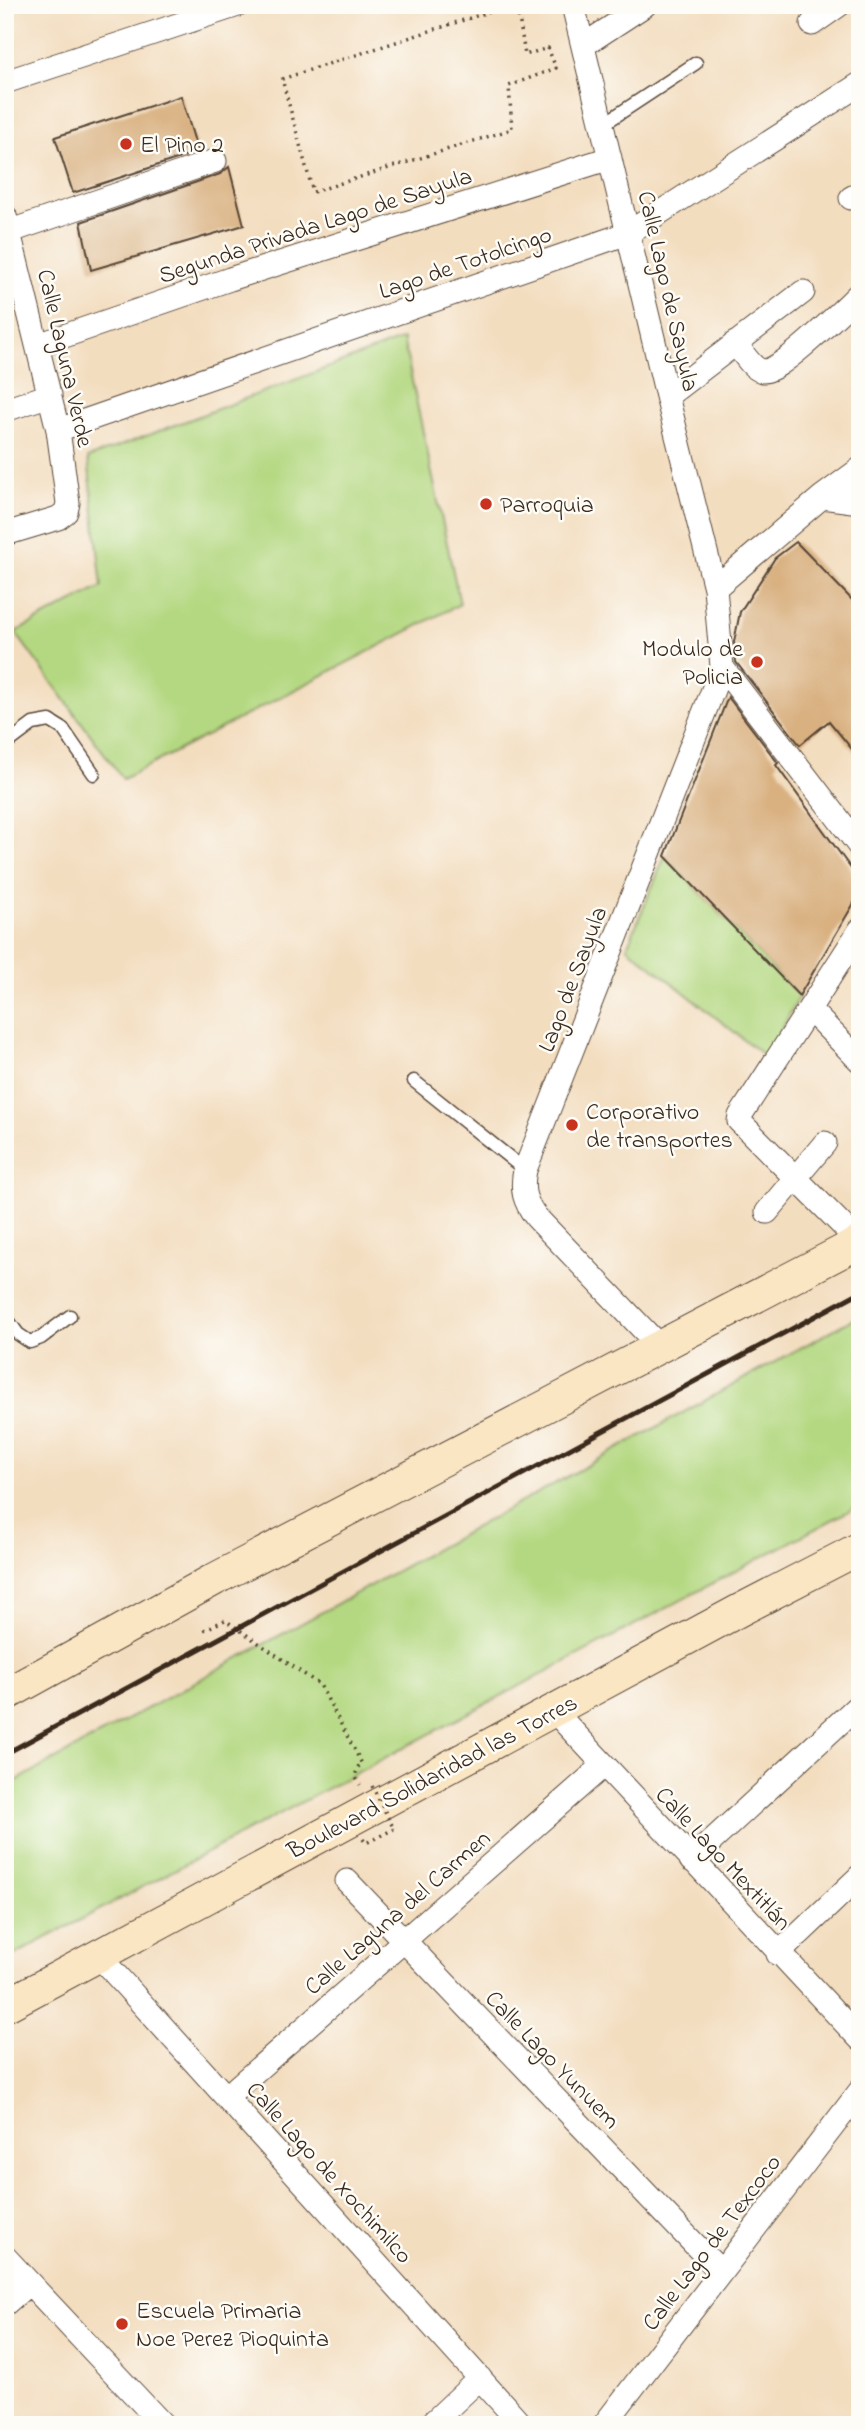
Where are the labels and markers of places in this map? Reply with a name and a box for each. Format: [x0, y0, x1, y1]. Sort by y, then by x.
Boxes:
place label: El Pino 2 [140, 129, 224, 164]
marker: El Pino 2 [118, 136, 134, 152]
place label: Parroquia [500, 489, 594, 524]
marker: Parroquia [478, 496, 494, 512]
place label: Modulo de Policia [642, 633, 743, 696]
marker: Modulo de Policia [749, 654, 765, 670]
place label: Corporativo de transportes [586, 1096, 733, 1159]
marker: Corporativo de transportes [564, 1117, 580, 1133]
place label: Escuela Primaria Noe Perez Pioquinta [136, 2295, 329, 2358]
marker: Escuela Primaria Noe Perez Pioquinta [114, 2316, 130, 2332]

